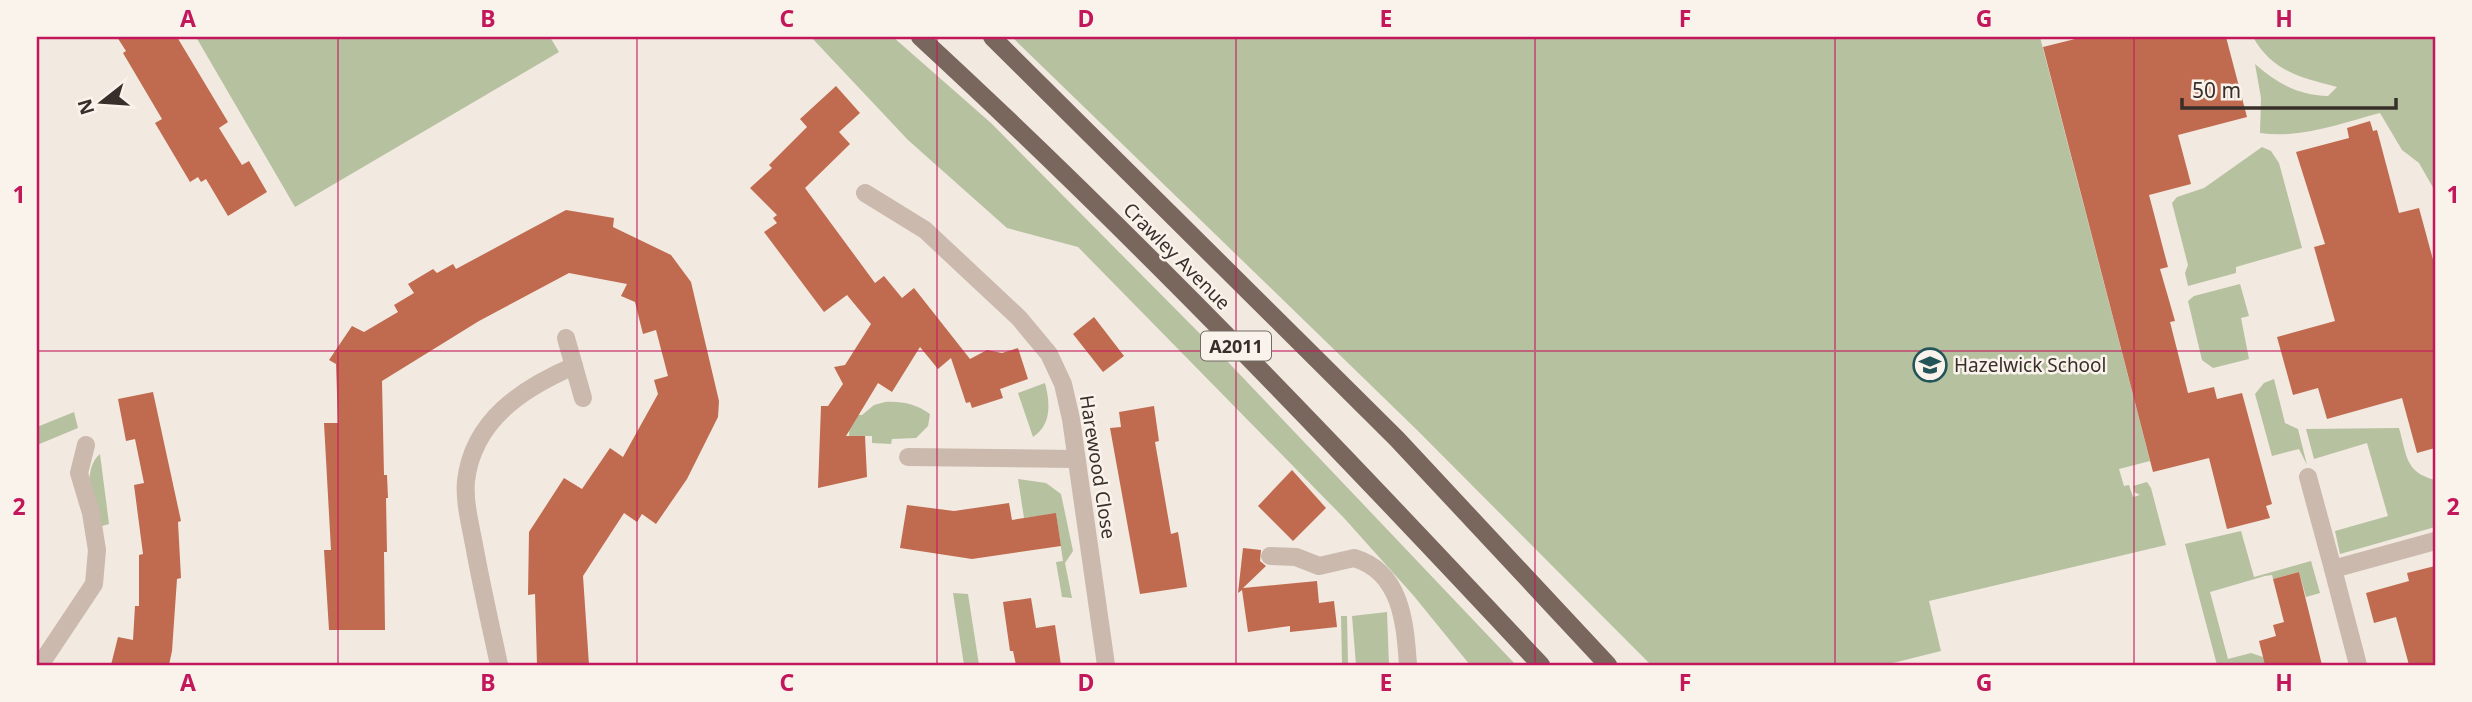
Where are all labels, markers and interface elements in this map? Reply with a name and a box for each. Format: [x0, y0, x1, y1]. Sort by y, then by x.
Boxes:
text: A [180, 2, 196, 34]
text: B [480, 2, 496, 34]
text: C [780, 2, 795, 34]
text: D [1078, 2, 1094, 34]
text: E [1380, 2, 1392, 34]
text: F [1679, 2, 1691, 34]
text: G [1976, 2, 1992, 34]
text: H [2275, 2, 2293, 34]
north arrow [66, 66, 136, 136]
scale bar [2182, 66, 2395, 110]
text: 50 m [2192, 76, 2241, 104]
text: N [71, 96, 100, 118]
text: 1 [12, 178, 26, 210]
text: 1 [2446, 178, 2460, 210]
street label: Crawley Avenue [1118, 197, 1236, 315]
road number: A2011 [1201, 332, 1271, 360]
school or university icon: Hazelwick School [1911, 346, 1949, 384]
place label: Hazelwick School [1954, 352, 2107, 378]
street label: Harewood Close [1074, 393, 1122, 541]
text: 2 [12, 490, 26, 522]
text: 2 [2446, 490, 2460, 522]
text: A [180, 666, 196, 698]
text: B [480, 666, 496, 698]
text: C [780, 666, 795, 698]
text: D [1078, 666, 1094, 698]
text: E [1380, 666, 1392, 698]
text: F [1679, 666, 1691, 698]
text: G [1976, 666, 1992, 698]
text: H [2275, 666, 2293, 698]

